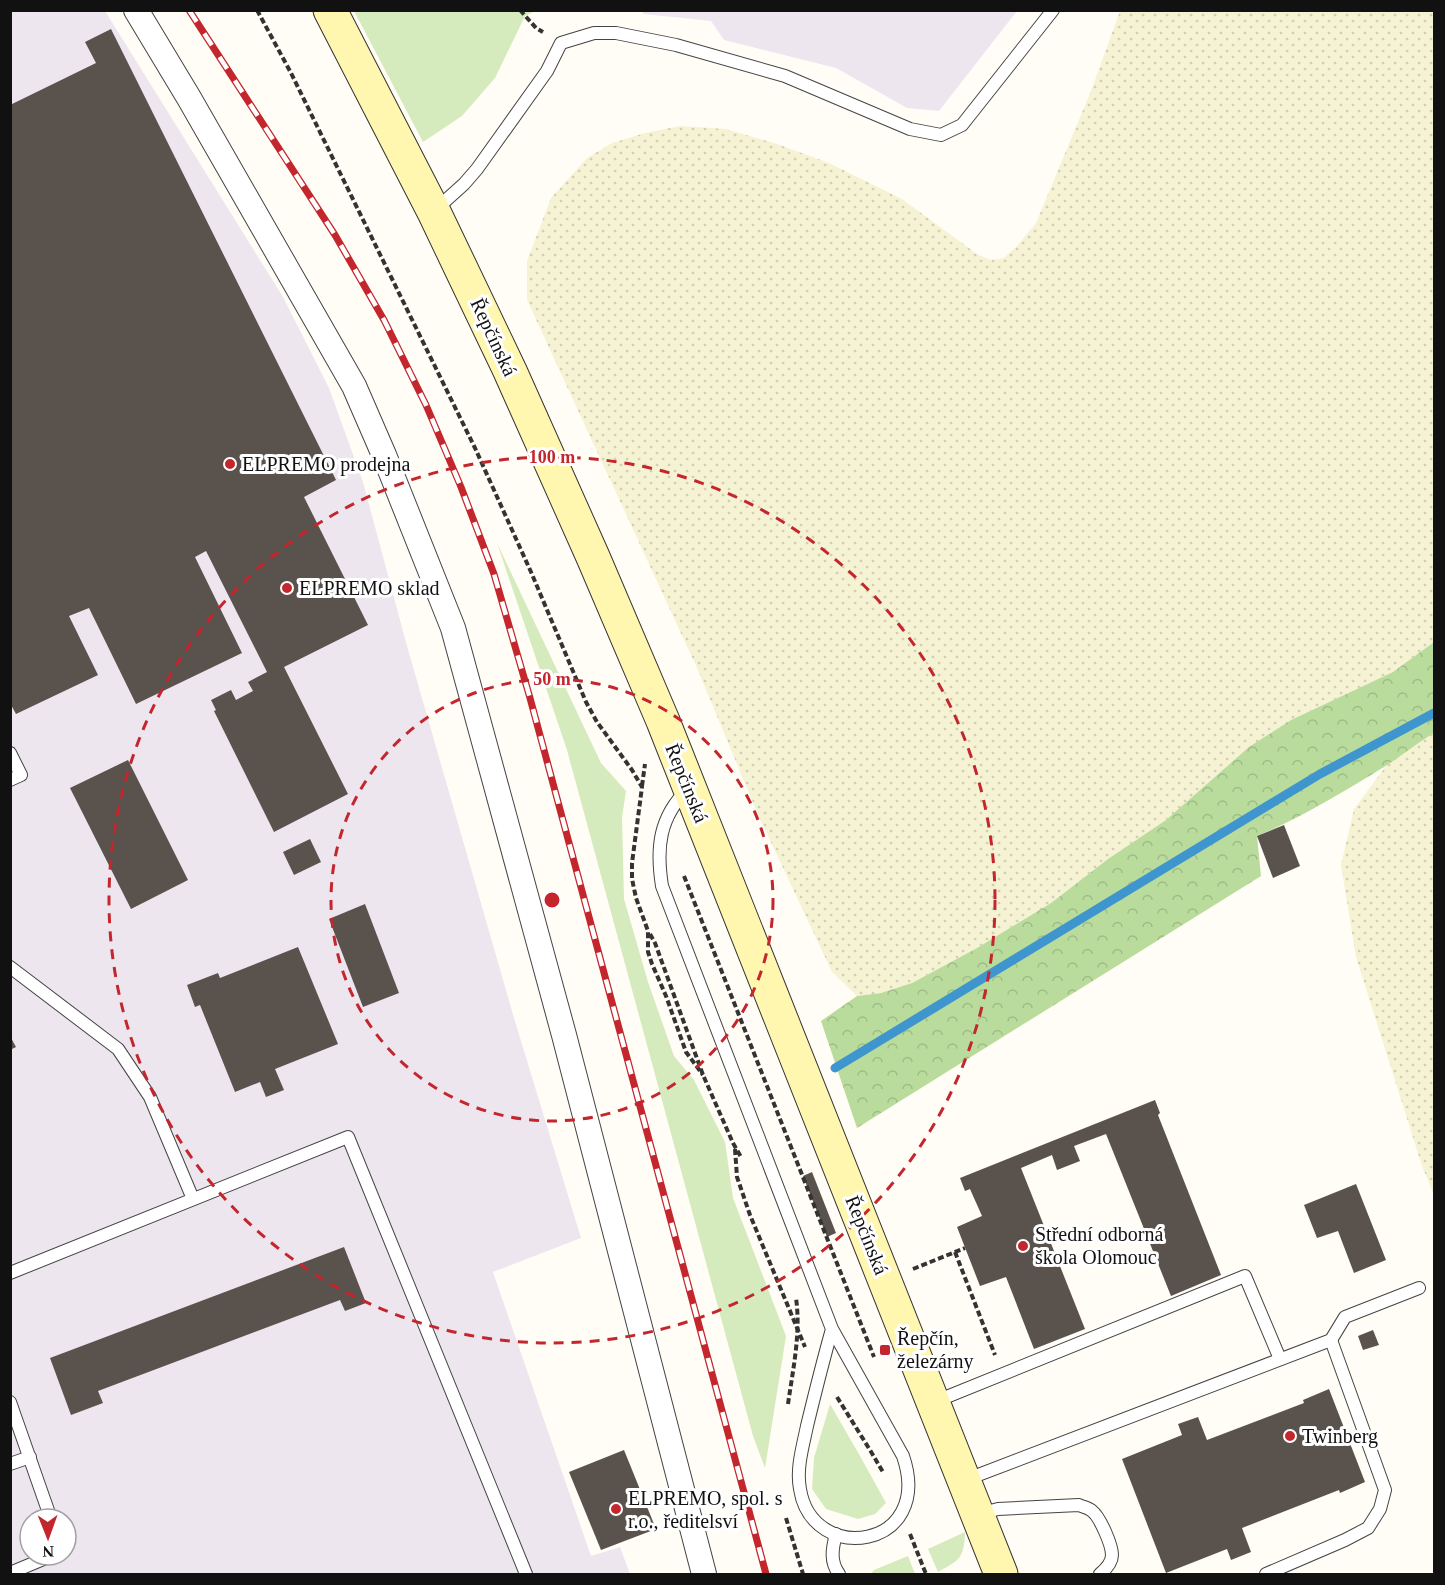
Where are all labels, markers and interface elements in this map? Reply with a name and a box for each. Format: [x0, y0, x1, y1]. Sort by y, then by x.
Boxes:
street label: Řepčínská [466, 295, 522, 380]
text: 100 m [529, 447, 575, 467]
place label: ELPREMO prodejna [242, 453, 410, 476]
marker: ELPREMO prodejna [223, 457, 237, 471]
place label: ELPREMO sklad [299, 577, 440, 599]
marker: ELPREMO sklad [280, 581, 294, 595]
text: 50 m [533, 669, 571, 689]
street label: Řepčínská [660, 740, 713, 826]
centre of rings [542, 890, 562, 910]
street label: Řepčínská [840, 1192, 893, 1278]
place label: Střední odborná škola Olomouc [1035, 1223, 1163, 1268]
marker: Střední odborná škola Olomouc [1016, 1239, 1030, 1253]
place label: Řepčín, železárny [897, 1327, 974, 1373]
marker: Řepčín, železárny [878, 1343, 892, 1357]
place label: Twinberg [1302, 1425, 1378, 1448]
marker: Twinberg [1283, 1429, 1297, 1443]
place label: ELPREMO, spol. s r.o., ředitelsví [628, 1487, 783, 1532]
marker: ELPREMO, spol. s r.o., ředitelsví [609, 1502, 623, 1516]
north arrow [18, 1507, 78, 1567]
text: N [42, 1543, 54, 1560]

